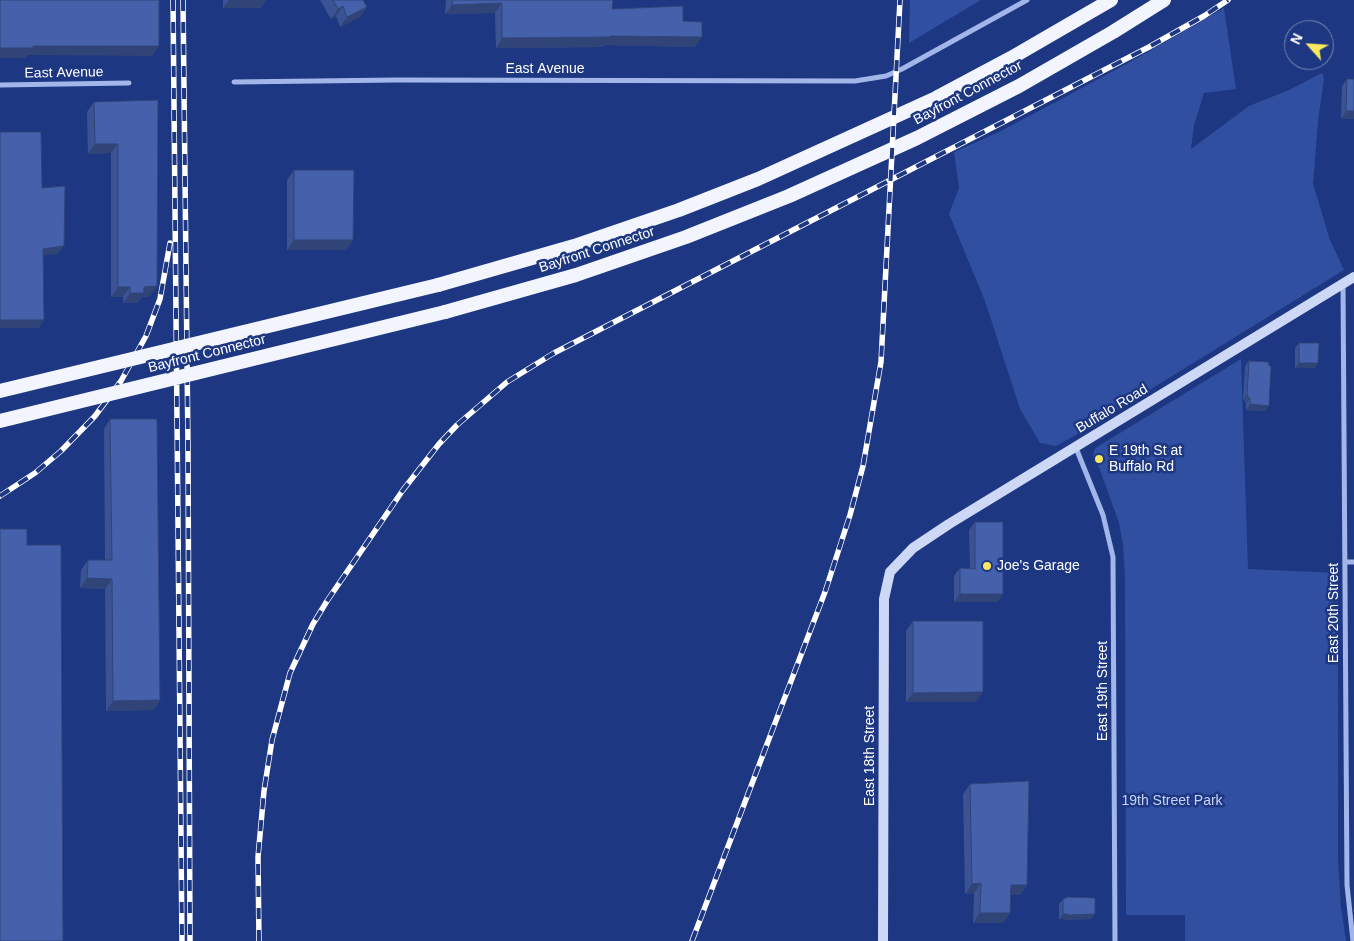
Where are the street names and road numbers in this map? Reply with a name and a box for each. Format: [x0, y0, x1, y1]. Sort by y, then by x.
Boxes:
street label: Bayfront Connector [911, 57, 1025, 129]
street label: East Avenue [505, 61, 585, 77]
street label: East Avenue [24, 64, 104, 82]
street label: Bayfront Connector [537, 223, 657, 277]
street label: Bayfront Connector [146, 331, 268, 377]
street label: Buffalo Road [1073, 381, 1151, 437]
street label: East 20th Street [1326, 563, 1342, 663]
street label: East 19th Street [1095, 641, 1111, 741]
street label: East 18th Street [862, 706, 878, 806]

